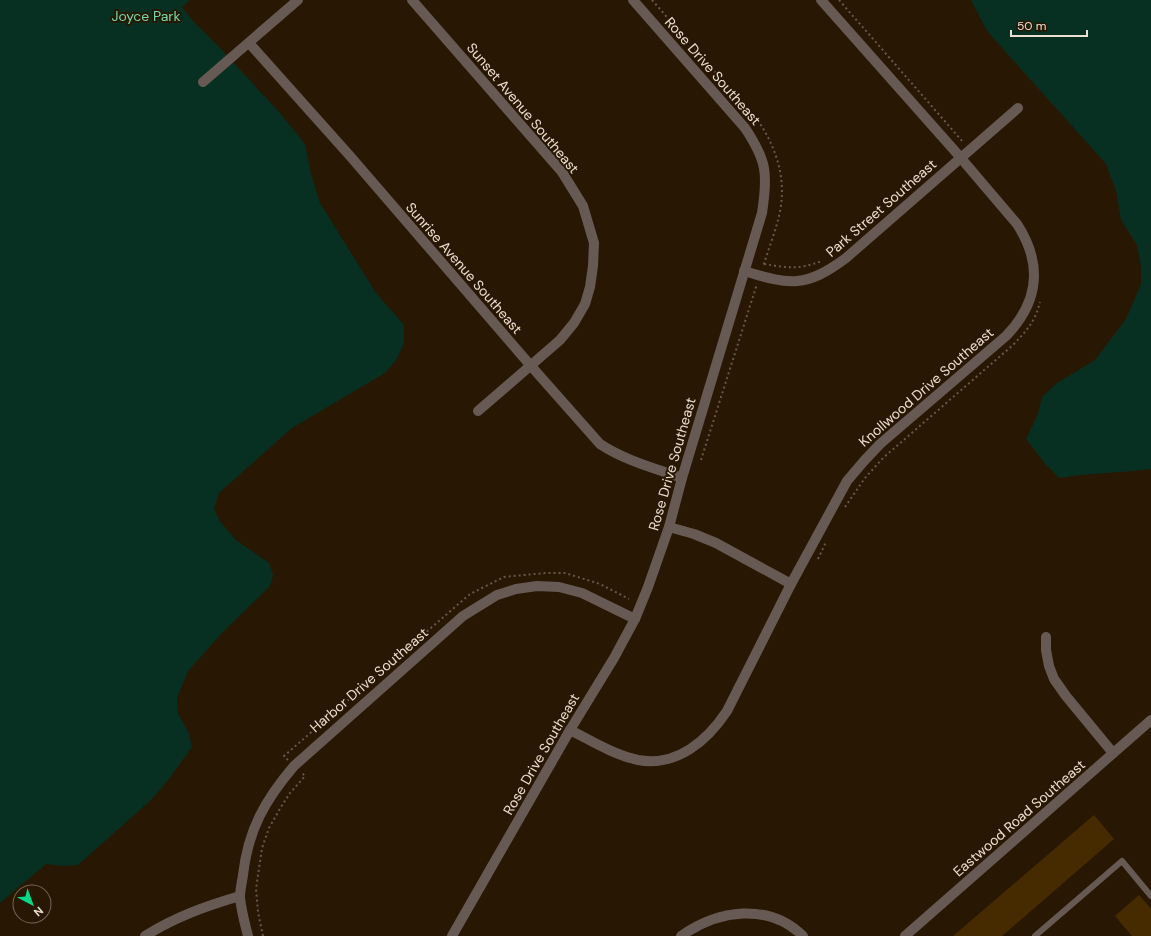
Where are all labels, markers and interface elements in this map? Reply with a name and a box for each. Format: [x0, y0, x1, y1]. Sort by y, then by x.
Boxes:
park label: Joyce Park [111, 7, 181, 25]
scale bar [1011, 12, 1087, 38]
street label: Rose Drive Southeast [661, 13, 765, 129]
text: 50 m [1017, 18, 1046, 34]
street label: Sunset Avenue Southeast [463, 39, 583, 177]
street label: Park Street Southeast [822, 155, 940, 261]
street label: Sunrise Avenue Southeast [402, 199, 526, 337]
street label: Knollwood Drive Southeast [855, 323, 997, 451]
street label: Rose Drive Southeast [644, 395, 700, 533]
street label: Harbor Drive Southeast [306, 624, 432, 736]
street label: Rose Drive Southeast [499, 690, 583, 818]
street label: Eastwood Road Southeast [949, 756, 1089, 880]
north arrow [12, 884, 52, 924]
text: N [31, 904, 46, 919]

